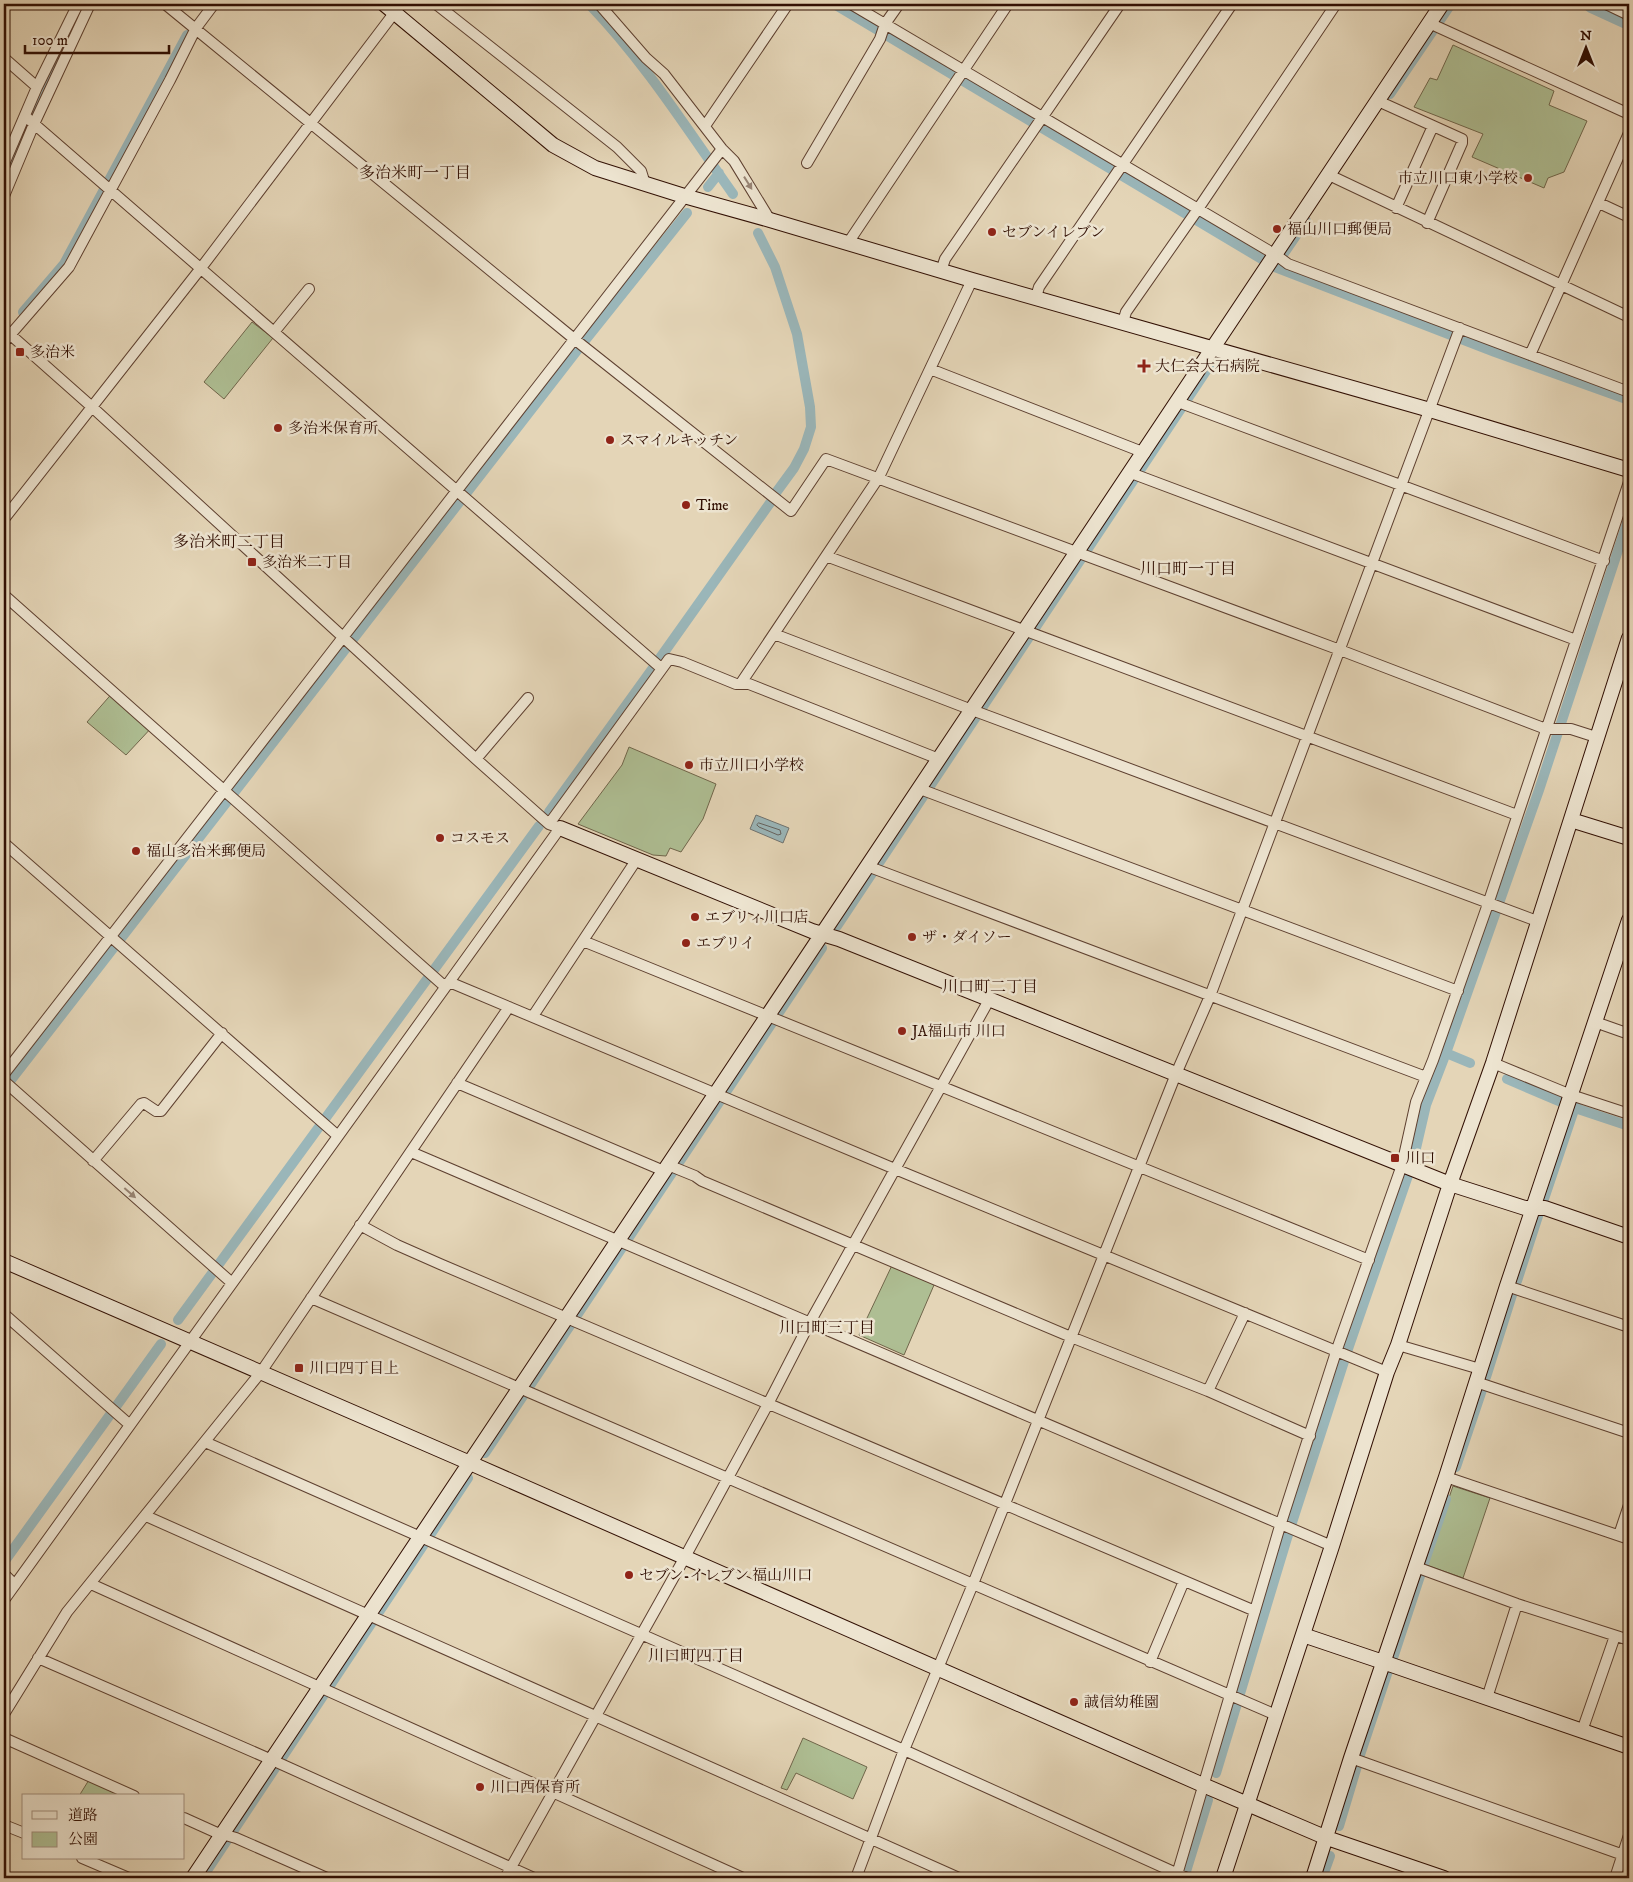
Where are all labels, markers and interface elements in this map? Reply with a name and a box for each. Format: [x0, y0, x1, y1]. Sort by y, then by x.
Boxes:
scale bar [25, 22, 169, 54]
north arrow [1560, 22, 1610, 72]
text: N [1580, 27, 1592, 45]
text: 100 m [32, 31, 68, 50]
district label: 多治米町一丁目 [359, 163, 471, 183]
place label: 市立川口東小学校 [1398, 169, 1518, 188]
marker: 市立川口東小学校 [1522, 172, 1534, 184]
one-way arrow [743, 176, 752, 189]
place label: 福山川口郵便局 [1287, 220, 1392, 239]
place label: セブンイレブン [1002, 223, 1105, 242]
marker: 福山川口郵便局 [1271, 223, 1283, 235]
marker: セブンイレブン [986, 226, 998, 238]
place label: 多治米 [30, 343, 75, 362]
marker: 多治米 [14, 346, 26, 358]
place label: 大仁会大石病院 [1155, 357, 1260, 376]
marker: 大仁会大石病院 [1137, 359, 1151, 373]
place label: 多治米保育所 [288, 419, 378, 438]
marker: 多治米保育所 [272, 422, 284, 434]
place label: スマイルキッチン [620, 431, 738, 450]
marker: スマイルキッチン [604, 434, 616, 446]
place label: Time [696, 496, 729, 515]
marker: Time [680, 499, 692, 511]
district label: 多治米町二丁目 [173, 532, 285, 552]
place label: 多治米二丁目 [262, 553, 352, 572]
marker: 多治米二丁目 [246, 556, 258, 568]
district label: 川口町一丁目 [1140, 559, 1236, 579]
place label: 市立川口小学校 [699, 756, 804, 775]
marker: 市立川口小学校 [683, 759, 695, 771]
place label: コスモス [450, 829, 510, 848]
marker: コスモス [434, 832, 446, 844]
place label: 福山多治米郵便局 [146, 842, 266, 861]
marker: 福山多治米郵便局 [130, 845, 142, 857]
place label: エブリィ川口店 [705, 908, 809, 927]
marker: エブリィ川口店 [689, 911, 701, 923]
place label: ザ・ダイソー [922, 928, 1012, 947]
marker: ザ・ダイソー [906, 931, 918, 943]
place label: エブリイ [696, 934, 755, 953]
marker: エブリイ [680, 937, 692, 949]
district label: 川口町二丁目 [942, 977, 1038, 997]
place label: JA福山市 川口 [910, 1022, 1006, 1041]
marker: JA福山市 川口 [896, 1025, 908, 1037]
place label: 川口 [1405, 1149, 1435, 1168]
marker: 川口 [1389, 1152, 1401, 1164]
one-way arrow [123, 1187, 135, 1199]
district label: 川口町三丁目 [779, 1318, 875, 1338]
place label: 川口四丁目上 [309, 1359, 399, 1378]
marker: 川口四丁目上 [293, 1362, 305, 1374]
place label: セブン-イレブン 福山川口 [639, 1566, 812, 1585]
marker: セブン-イレブン 福山川口 [623, 1569, 635, 1581]
district label: 川口町四丁目 [648, 1646, 744, 1666]
place label: 誠信幼稚園 [1084, 1693, 1159, 1712]
marker: 誠信幼稚園 [1068, 1696, 1080, 1708]
place label: 川口西保育所 [490, 1778, 580, 1797]
marker: 川口西保育所 [474, 1781, 486, 1793]
legend [22, 1794, 185, 1860]
text: 道路 [68, 1806, 98, 1825]
text: 公園 [68, 1830, 98, 1849]

